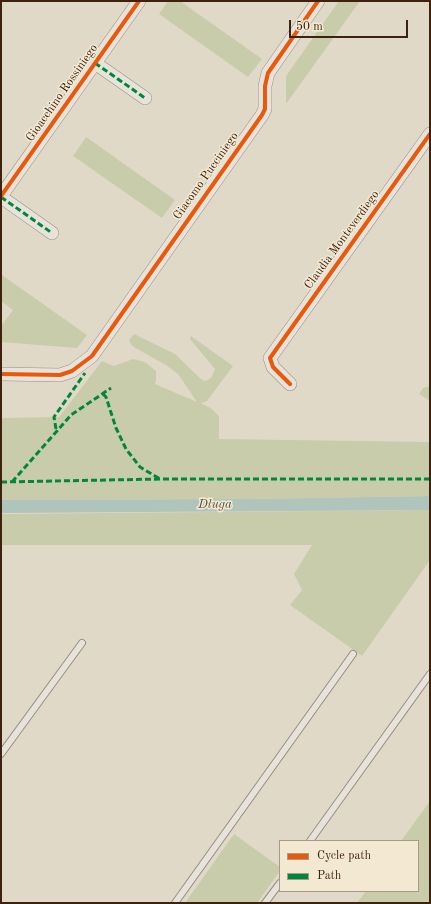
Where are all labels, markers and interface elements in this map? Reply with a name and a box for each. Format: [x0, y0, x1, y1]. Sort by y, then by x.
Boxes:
scale bar [291, 12, 410, 38]
text: 50 m [296, 21, 323, 33]
street label: Gioacchino Rossiniego [23, 42, 101, 144]
street label: Giacomo Pucciniego [170, 129, 242, 223]
street label: Claudia Monteverdiego [301, 188, 383, 292]
water label: Długa [198, 497, 232, 513]
legend [279, 840, 419, 892]
text: Cycle path [317, 850, 371, 862]
text: Path [317, 870, 341, 882]

